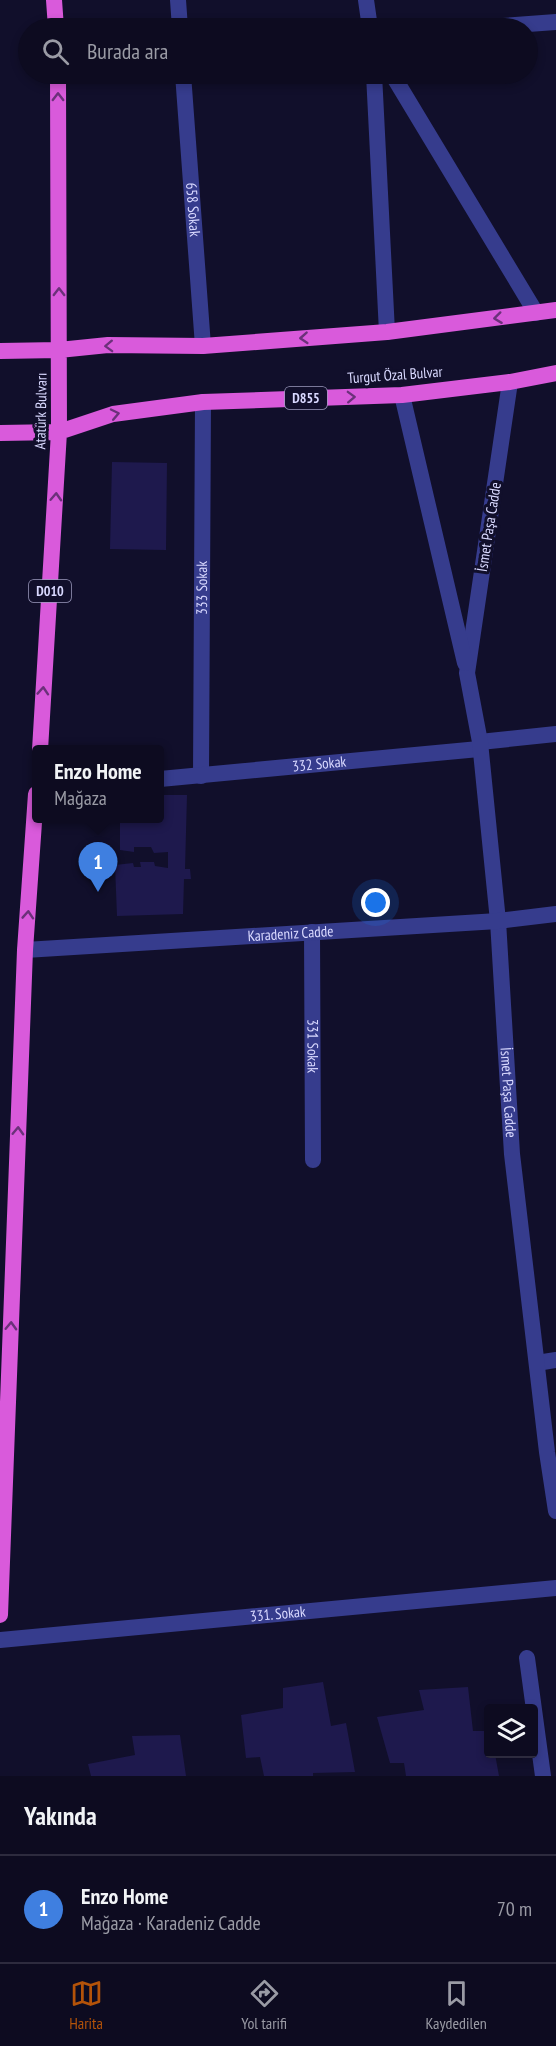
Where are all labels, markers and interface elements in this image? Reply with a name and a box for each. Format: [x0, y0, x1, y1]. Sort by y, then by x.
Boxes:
search box [18, 18, 538, 84]
icon: search [39, 35, 72, 68]
text: Burada ara [87, 37, 168, 65]
one-way arrow [52, 92, 64, 101]
street label: 658 Sokak [182, 182, 205, 237]
one-way arrow [53, 287, 65, 296]
one-way arrow [493, 311, 503, 323]
one-way arrow [300, 332, 309, 345]
one-way arrow [105, 339, 114, 352]
street label: Turgut Özal Bulvar [347, 362, 444, 387]
street label: Atatürk Bulvarı [30, 373, 51, 449]
road number: D855 [285, 387, 327, 409]
one-way arrow [346, 390, 355, 403]
one-way arrow [109, 409, 119, 422]
street label: İsmet Paşa Cadde [472, 481, 505, 573]
one-way arrow [49, 492, 62, 501]
street label: 333 Sokak [192, 561, 211, 615]
road number: D010 [29, 580, 71, 602]
one-way arrow [37, 687, 50, 696]
popup [32, 745, 164, 823]
street label: 332 Sokak [291, 752, 347, 776]
text: Enzo Home [54, 757, 142, 785]
text: Mağaza [54, 785, 107, 811]
pin: 1 [78, 842, 118, 892]
your location [361, 888, 390, 917]
one-way arrow [21, 911, 34, 920]
street label: Karadeniz Cadde [247, 921, 334, 945]
street label: 331 Sokak [303, 1019, 323, 1073]
street label: İsmet Paşa Cadde [497, 1047, 521, 1138]
one-way arrow [12, 1127, 24, 1136]
one-way arrow [5, 1322, 17, 1331]
street label: 331. Sokak [249, 1601, 307, 1626]
map controls [484, 1704, 538, 1758]
button: layers [484, 1704, 538, 1758]
text: Yakında [24, 1799, 97, 1832]
text: Enzo Home [81, 1882, 168, 1910]
text: 1 [39, 1896, 48, 1922]
text: 70 m [497, 1896, 532, 1922]
text: Mağaza · Karadeniz Cadde [81, 1910, 261, 1936]
tab: Harita [69, 1977, 103, 2033]
tab: Yol tarifi [241, 1977, 287, 2033]
tab: Kaydedilen [426, 1977, 487, 2033]

